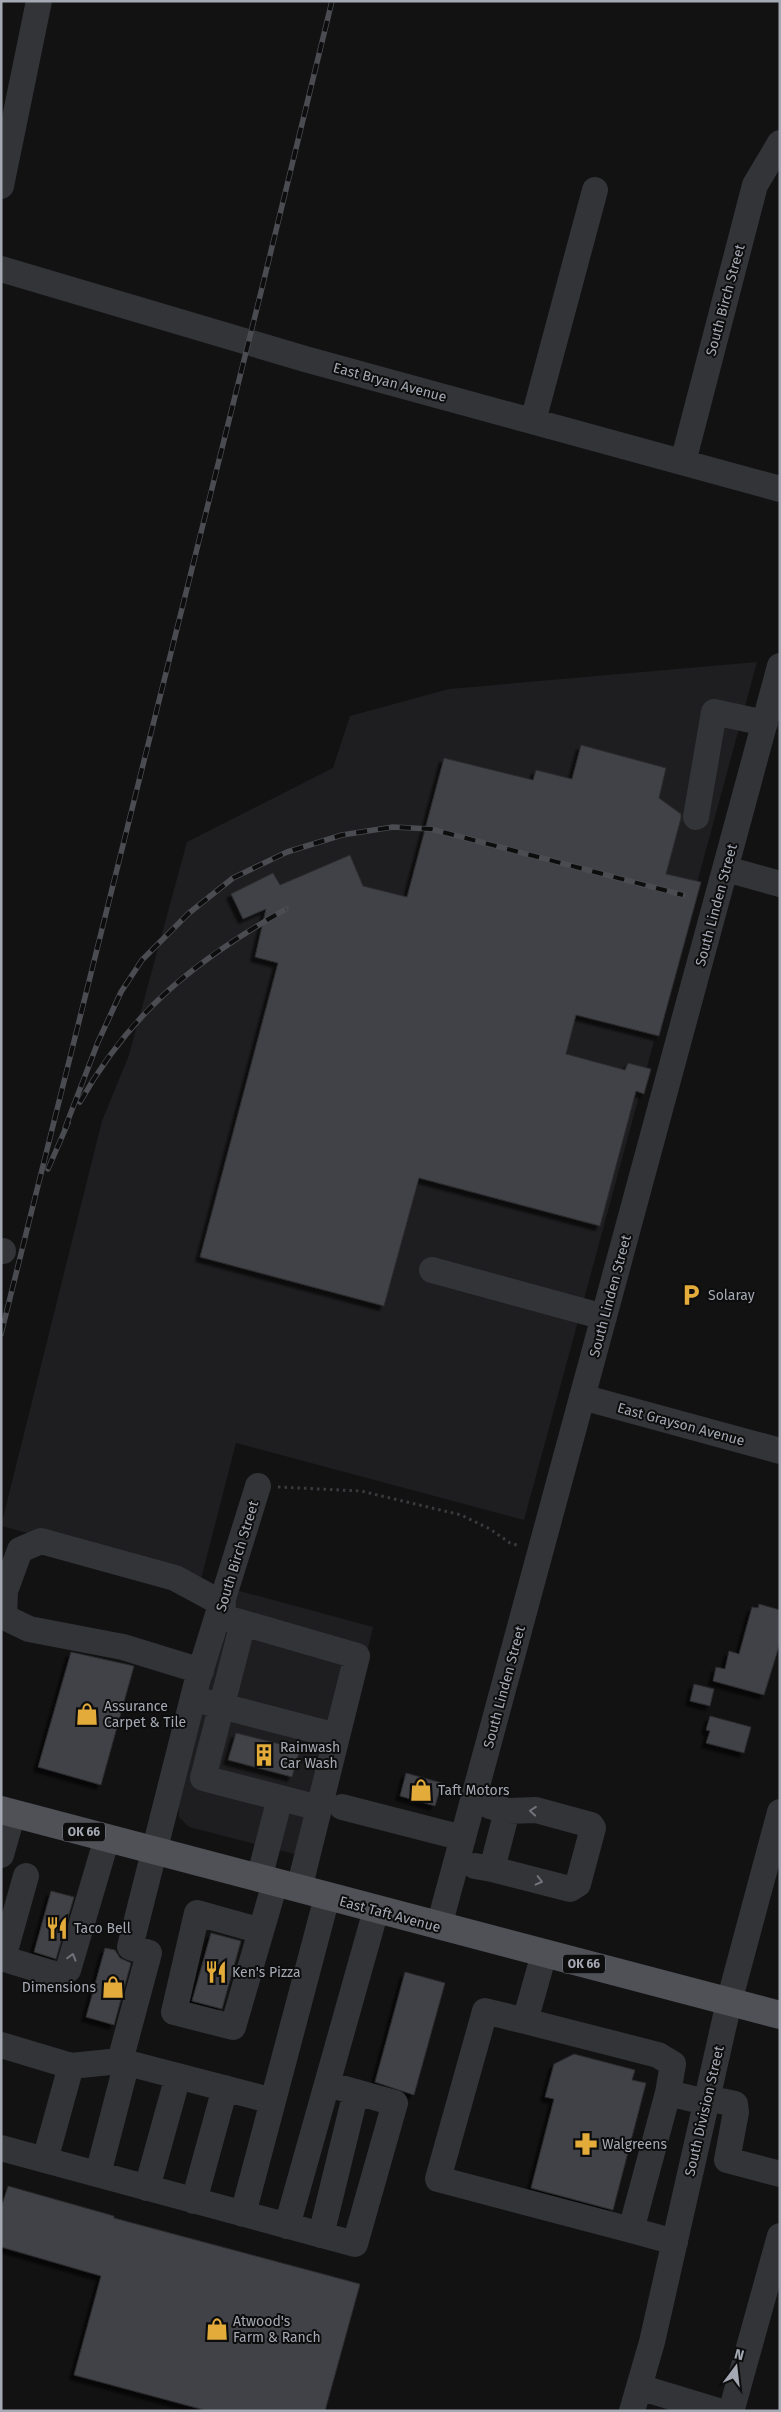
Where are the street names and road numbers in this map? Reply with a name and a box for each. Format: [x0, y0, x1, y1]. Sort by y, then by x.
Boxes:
street label: South Birch Street [702, 242, 749, 358]
street label: East Bryan Avenue [331, 359, 448, 406]
street label: South Linden Street [692, 841, 741, 968]
street label: South Linden Street [586, 1232, 635, 1359]
street label: East Grayson Avenue [615, 1399, 746, 1450]
street label: South Birch Street [213, 1498, 263, 1614]
street label: South Linden Street [480, 1623, 529, 1750]
road number: OK 66 [63, 1822, 105, 1841]
street label: East Taft Avenue [337, 1893, 442, 1936]
road number: OK 66 [563, 1955, 605, 1974]
street label: South Division Street [681, 2043, 728, 2178]

